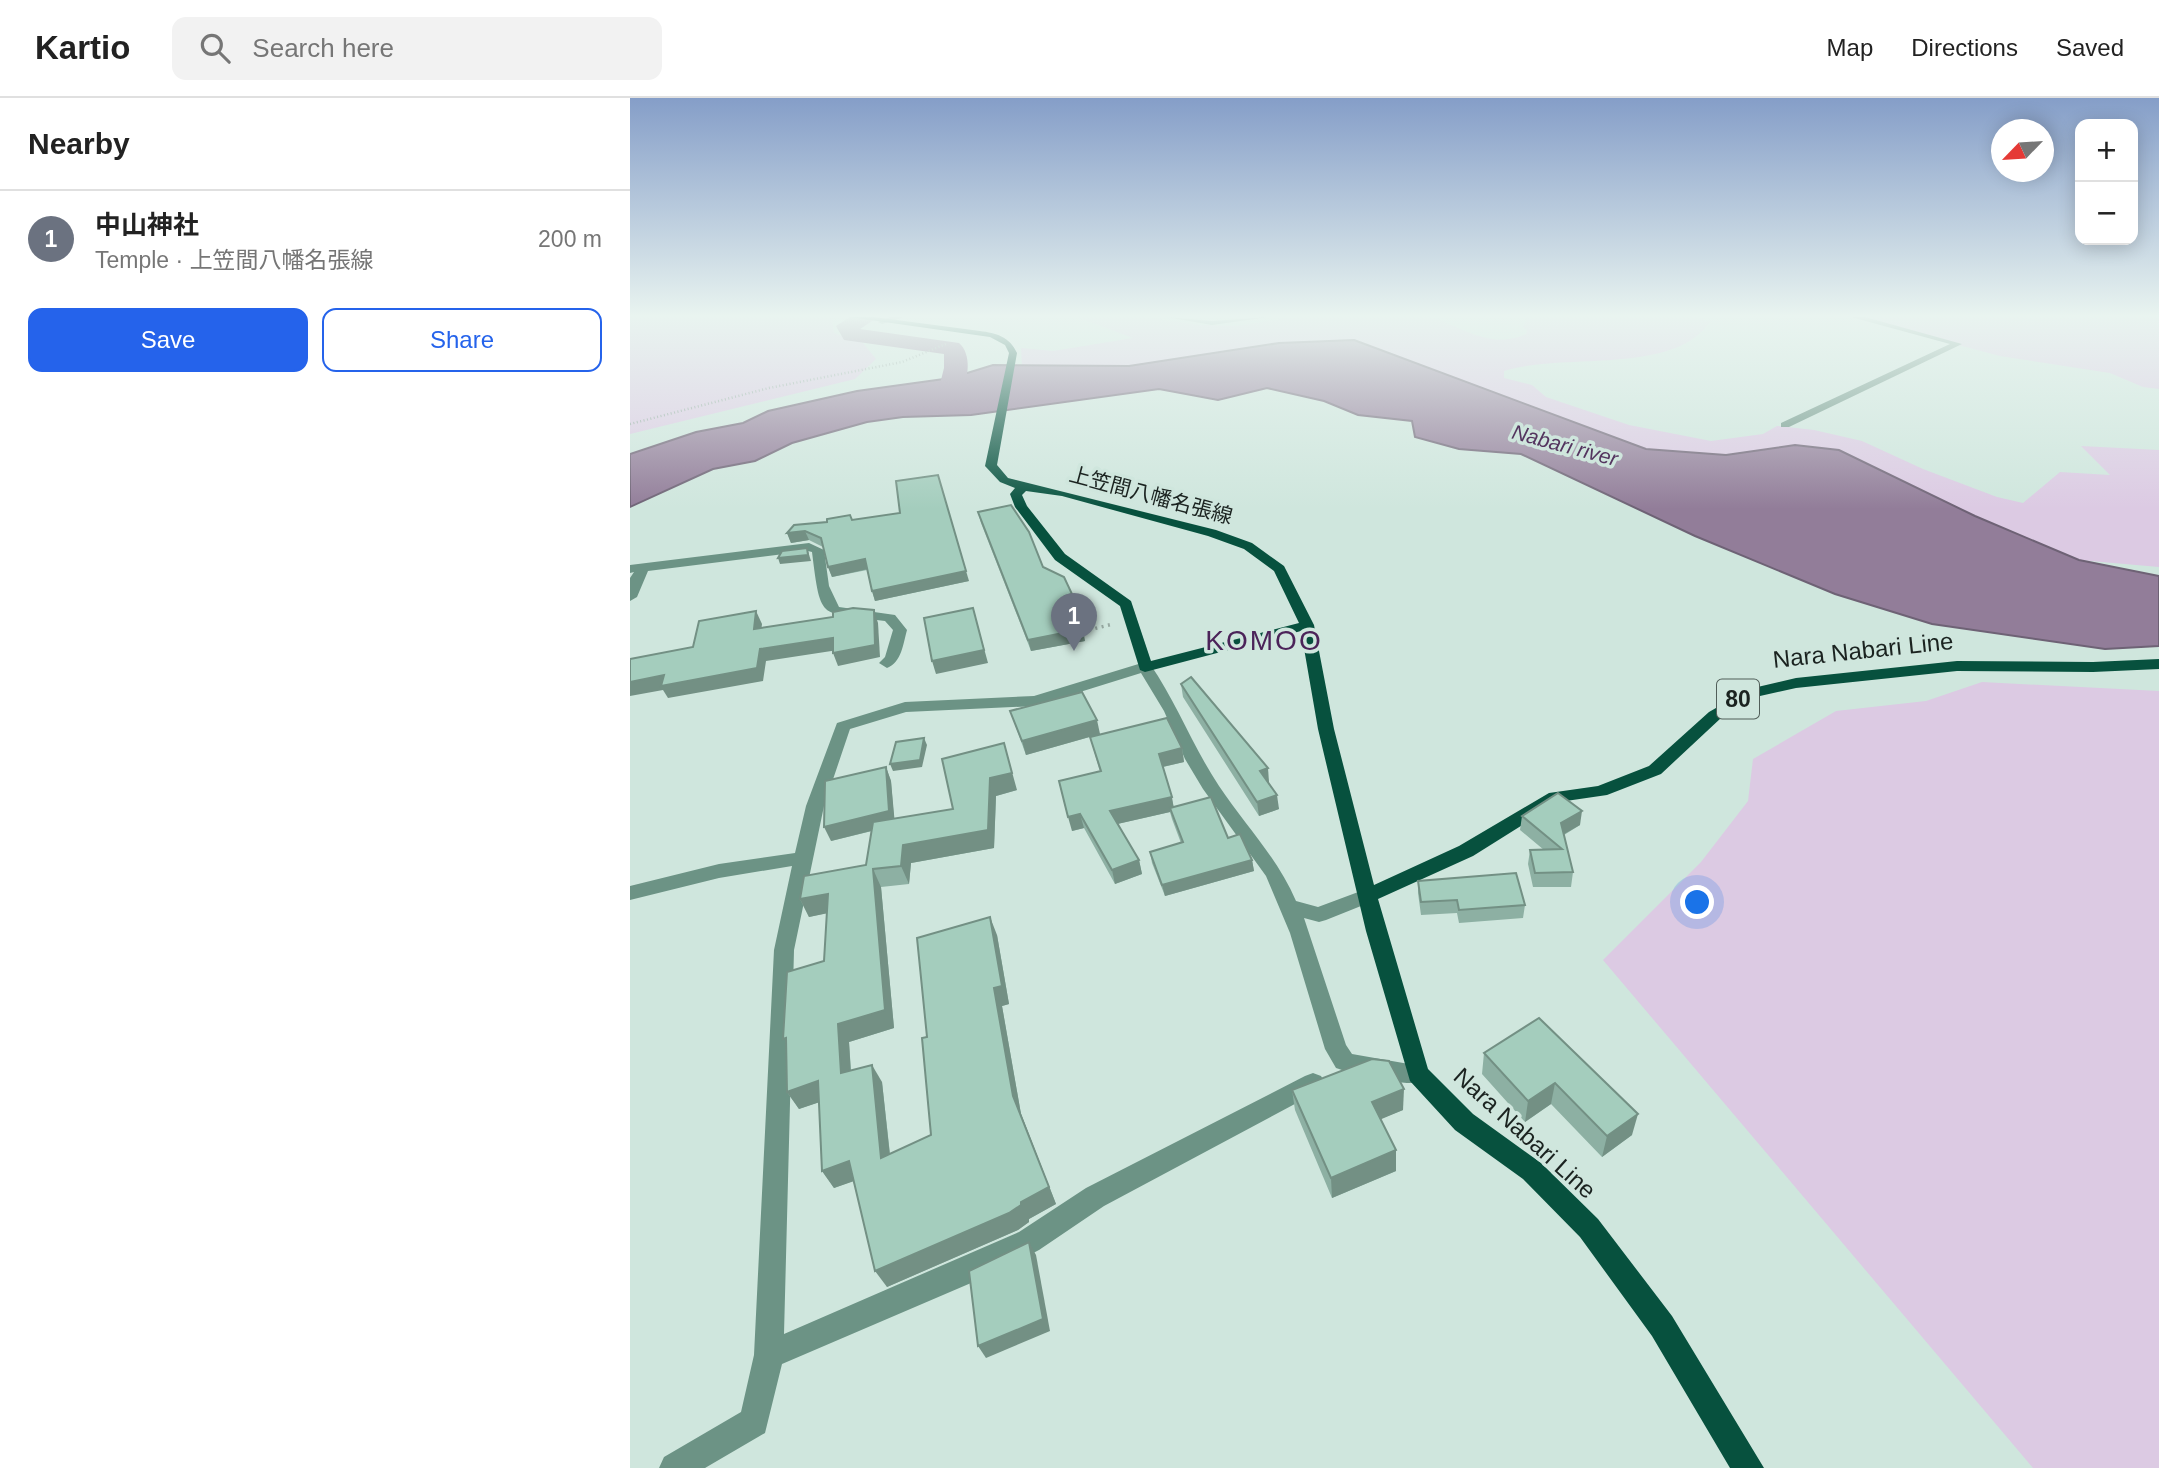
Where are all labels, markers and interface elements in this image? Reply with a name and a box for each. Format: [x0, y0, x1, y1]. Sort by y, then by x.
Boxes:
search box [172, 17, 662, 80]
text: Kartio [35, 29, 130, 66]
icon: search [196, 29, 234, 67]
text: Search here [252, 33, 394, 63]
text: Map [1827, 34, 1873, 61]
text: Directions [1911, 34, 2018, 61]
text: Saved [2056, 34, 2124, 61]
north arrow [1991, 119, 2054, 182]
map controls [2075, 119, 2138, 245]
button: + [2075, 119, 2138, 182]
text: Nearby [28, 127, 130, 160]
button: − [2075, 182, 2138, 245]
text: 中山神社 [95, 210, 199, 240]
text: 1 [45, 226, 57, 252]
text: 200 m [538, 226, 602, 252]
text: Temple · 上笠間八幡名張線 [95, 247, 374, 273]
button: Save [28, 308, 308, 372]
button: Share [322, 308, 602, 372]
water label: Nabari river [1510, 420, 1621, 470]
street label: 上笠間八幡名張線 [1067, 462, 1235, 528]
pin: 1 [1051, 593, 1097, 651]
district label: KOMOO [1205, 625, 1323, 656]
street label: Nara Nabari Line [1771, 627, 1955, 673]
road number: 80 [1717, 680, 1759, 719]
your location [1680, 885, 1714, 919]
street label: Nara Nabari Line [1449, 1062, 1601, 1204]

